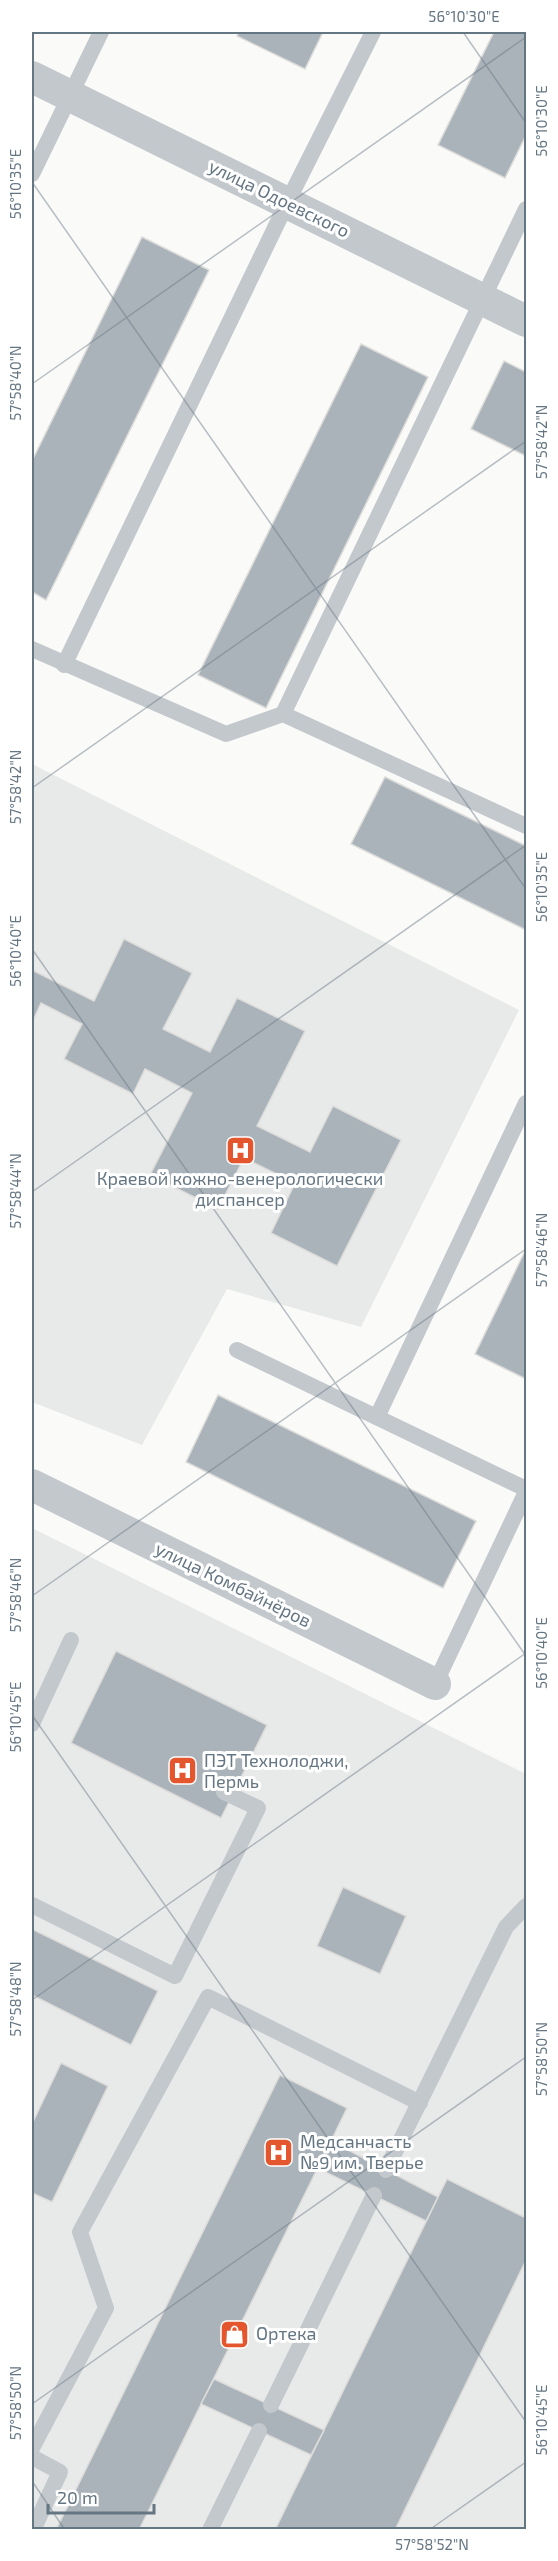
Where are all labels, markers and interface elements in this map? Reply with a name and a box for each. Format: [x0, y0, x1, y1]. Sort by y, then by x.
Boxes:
text: 56°10'30"E [428, 7, 500, 25]
text: 56°10'30"E [532, 85, 550, 157]
text: 56°10'35"E [6, 149, 24, 219]
street label: улица Одоевского [206, 155, 353, 242]
text: 57°58'40"N [6, 345, 24, 421]
text: 57°58'42"N [532, 405, 550, 479]
text: 57°58'42"N [6, 750, 24, 824]
text: 56°10'35"E [532, 852, 550, 922]
text: 56°10'40"E [6, 915, 24, 987]
hospital icon: Краевой кожно-венерологически диспансер [224, 1134, 256, 1166]
text: 57°58'44"N [6, 1153, 24, 1229]
place label: Краевой кожно-венерологически диспансер [97, 1167, 383, 1210]
text: 57°58'46"N [532, 1213, 550, 1287]
street label: улица Комбайнёров [152, 1537, 315, 1631]
text: 57°58'46"N [6, 1558, 24, 1632]
text: 56°10'40"E [532, 1617, 550, 1689]
text: 56°10'45"E [6, 1682, 24, 1752]
place label: ПЭТ Технолоджи, Пермь [204, 1749, 348, 1792]
hospital icon: ПЭТ Технолоджи, Пермь [167, 1755, 199, 1787]
text: 57°58'48"N [6, 1961, 24, 2037]
text: 57°58'50"N [532, 2022, 550, 2096]
place label: Медсанчасть №9 им. Тверье [300, 2130, 424, 2173]
hospital icon: Медсанчасть №9 им. Тверье [263, 2136, 295, 2168]
shop icon: Ортека [219, 2318, 251, 2350]
place label: Ортека [256, 2322, 317, 2344]
text: 57°58'50"N [6, 2366, 24, 2440]
text: 56°10'45"E [532, 2385, 550, 2455]
scale bar [48, 2477, 154, 2515]
text: 20 m [57, 2486, 98, 2508]
text: 57°58'52"N [395, 2535, 469, 2553]

